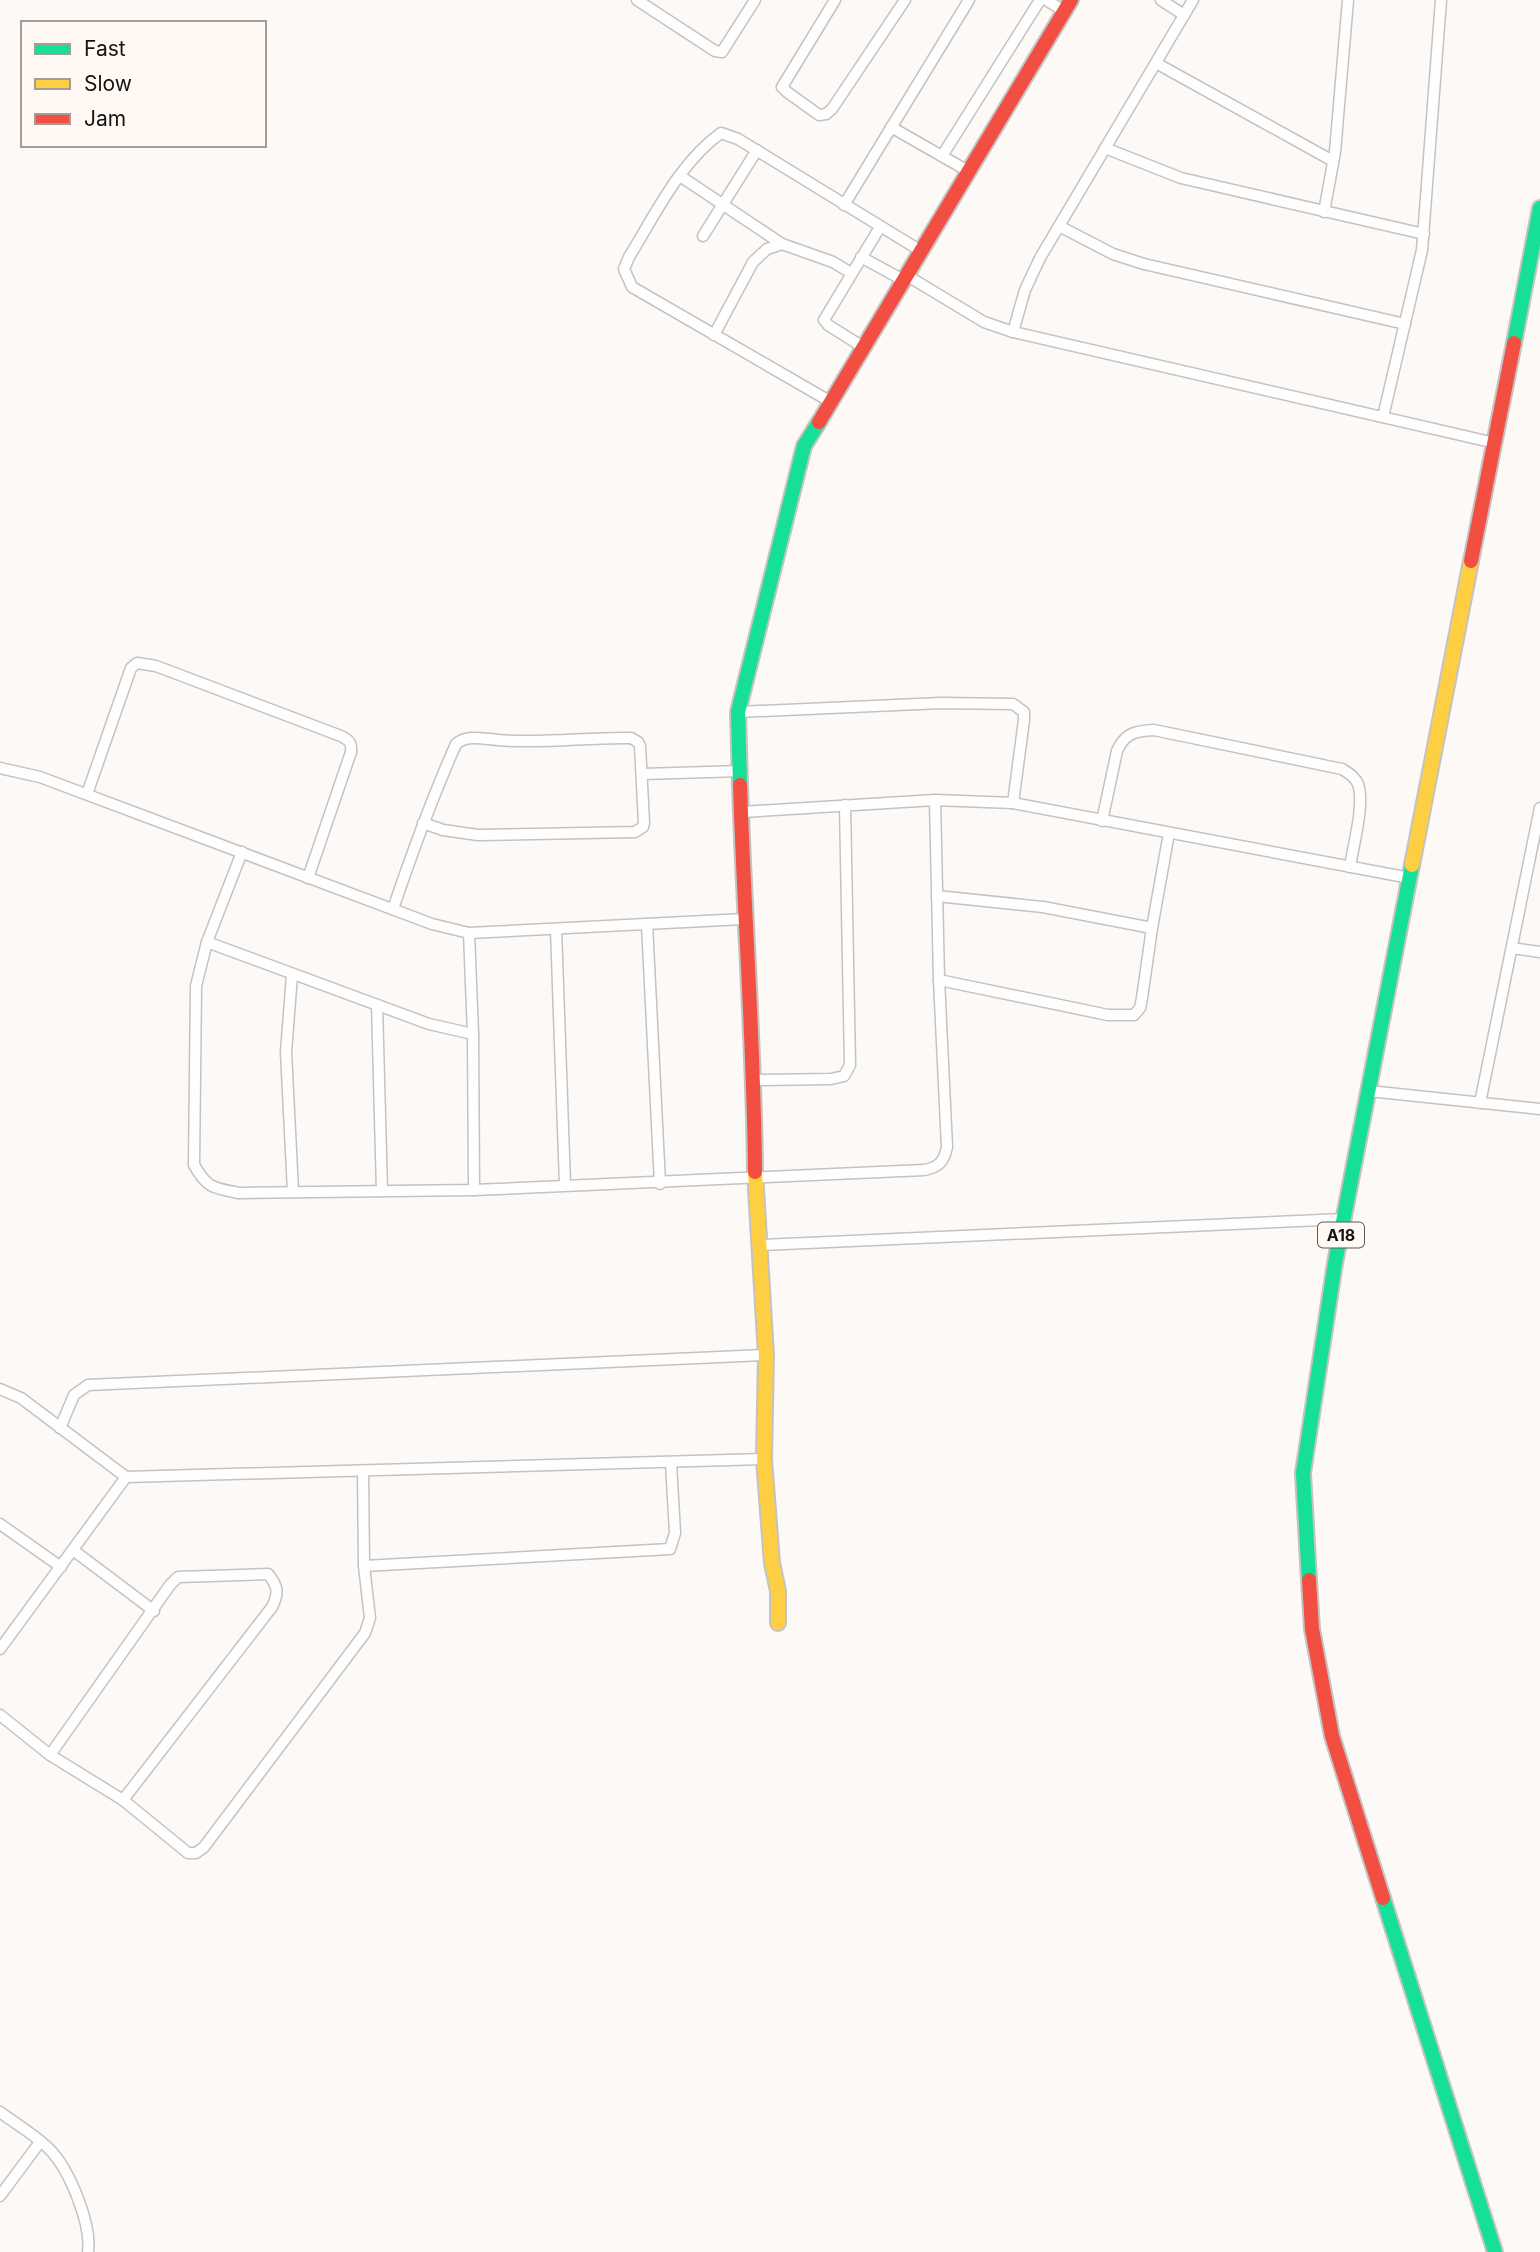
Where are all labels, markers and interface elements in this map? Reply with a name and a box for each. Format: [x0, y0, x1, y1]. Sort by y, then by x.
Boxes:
legend [21, 21, 266, 147]
text: Fast [84, 36, 126, 61]
text: Slow [84, 71, 132, 96]
text: Jam [84, 106, 126, 131]
road number: A18 [1318, 1222, 1364, 1247]

